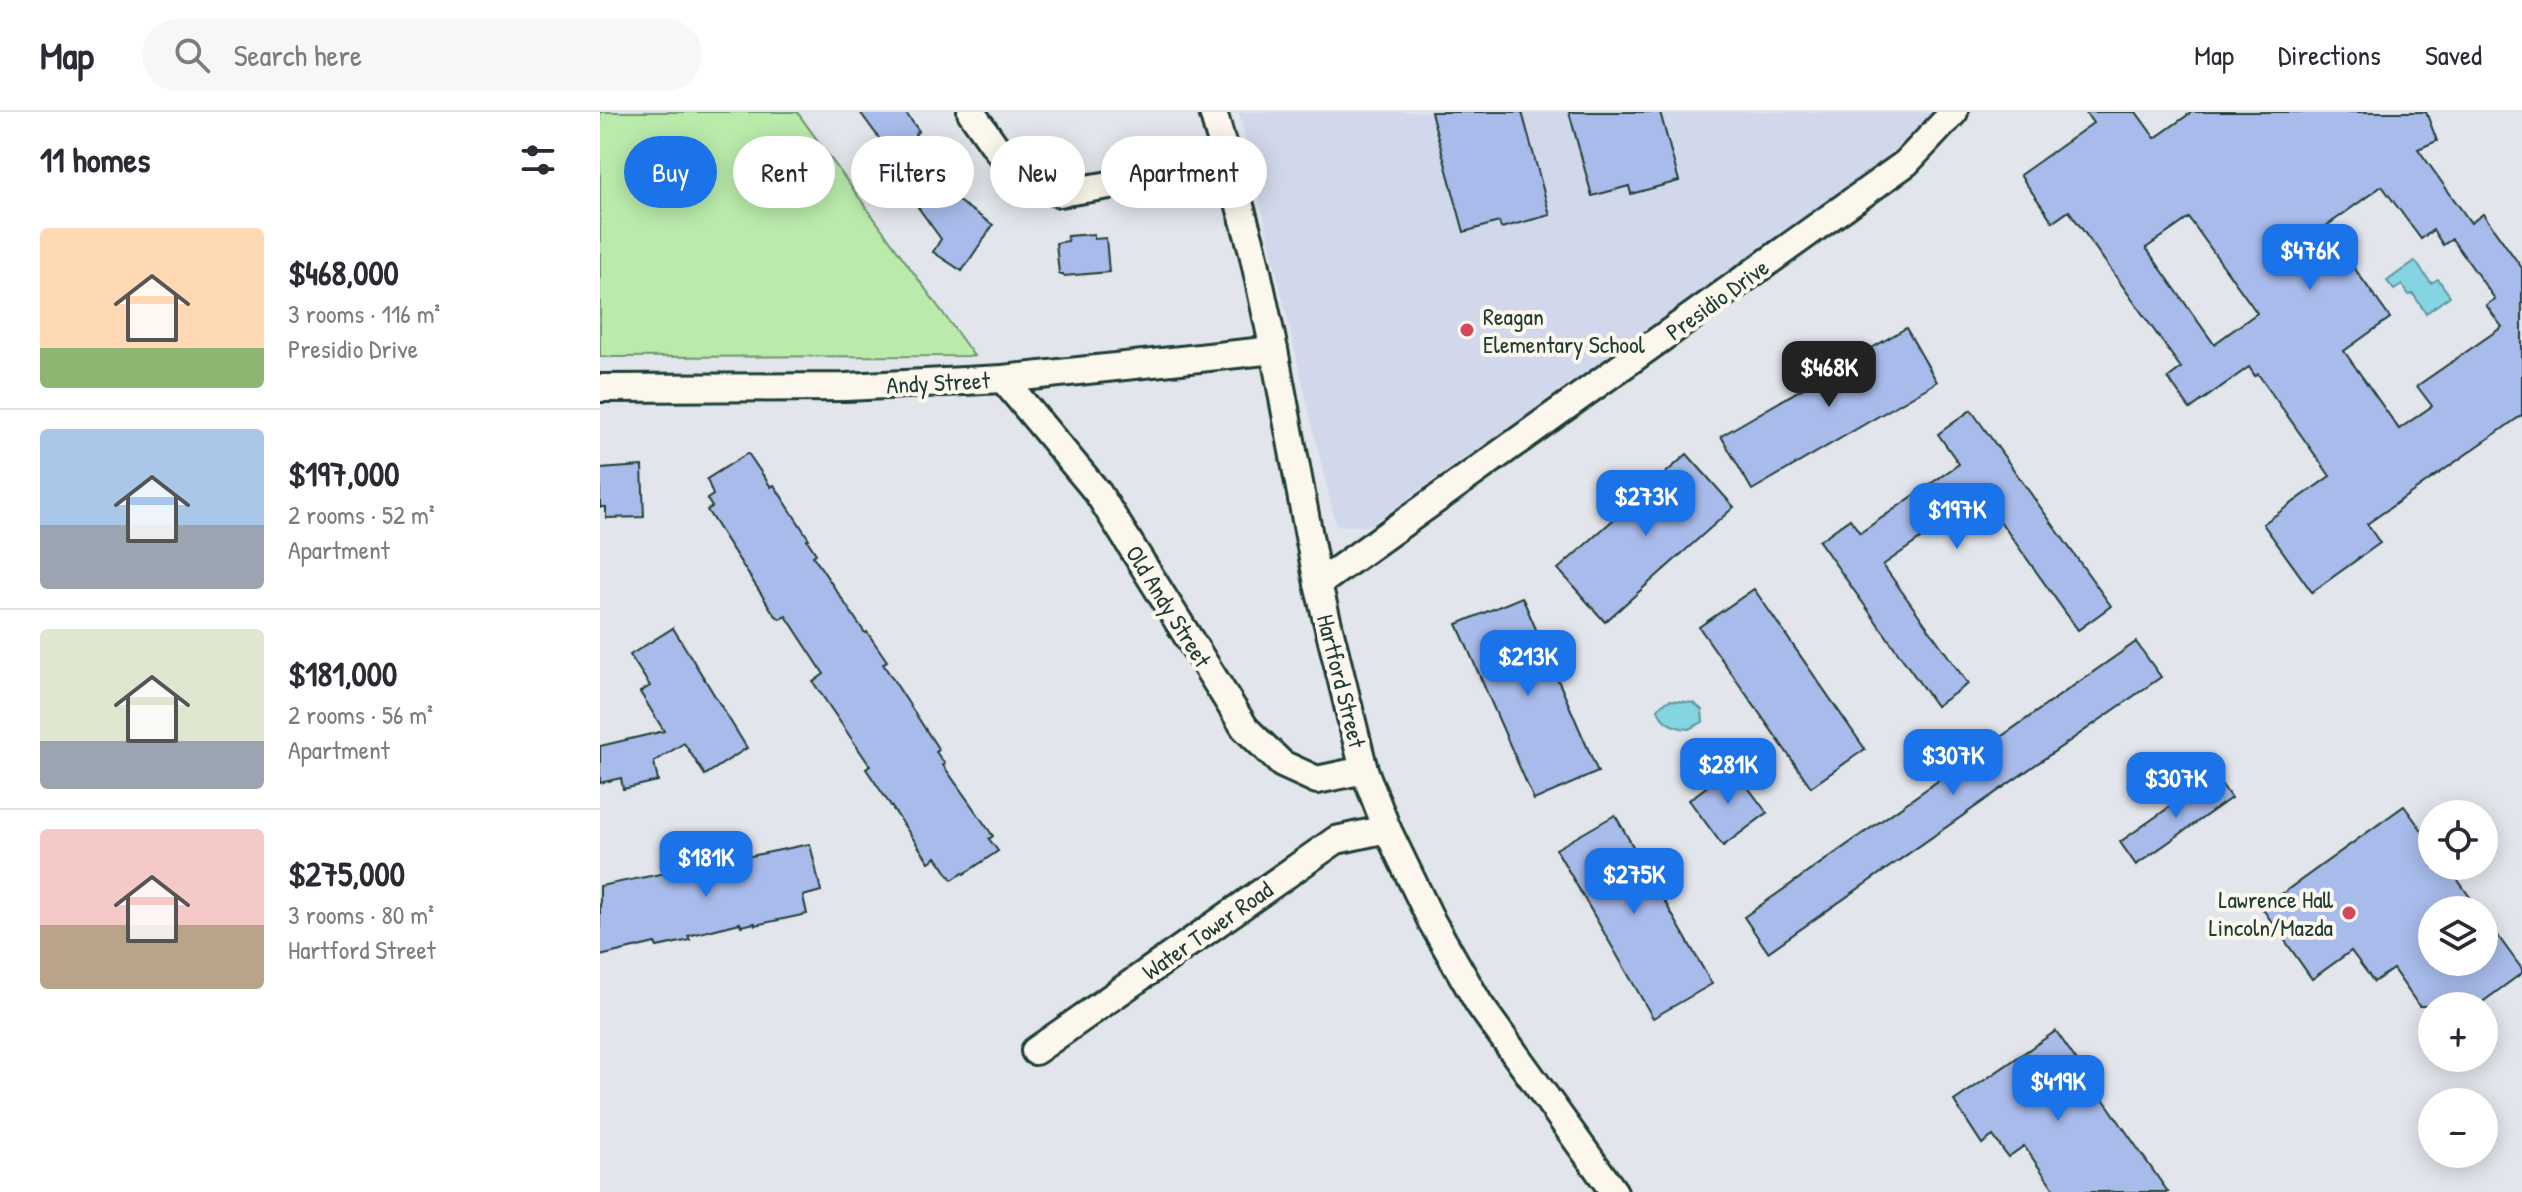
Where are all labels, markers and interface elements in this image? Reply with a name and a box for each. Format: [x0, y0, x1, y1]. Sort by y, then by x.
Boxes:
search box [142, 19, 702, 91]
text: Map [40, 29, 94, 81]
icon: search [170, 33, 214, 77]
text: Search here [234, 35, 362, 75]
text: Map [2194, 36, 2234, 74]
text: Directions [2278, 36, 2381, 74]
text: Saved [2425, 36, 2482, 74]
chip: Buy [624, 136, 717, 208]
chip: Rent [733, 136, 835, 208]
chip: Filters [851, 136, 974, 208]
chip: New [990, 136, 1085, 208]
chip: Apartment [1101, 136, 1267, 208]
text: 11 homes [40, 137, 150, 183]
icon: filters [516, 138, 560, 182]
pin: $476K [2254, 224, 2366, 292]
text: $476K [2280, 232, 2340, 267]
text: $468,000 [288, 250, 399, 296]
street label: Presidio Drive [1659, 251, 1775, 347]
icon: home [104, 260, 200, 356]
text: 3 rooms · 116 m² [288, 296, 440, 331]
place label: Reagan Elementary School [1483, 300, 1646, 360]
marker: Reagan Elementary School [1458, 321, 1476, 339]
text: Presidio Drive [288, 331, 418, 366]
pin: $468K [1773, 341, 1885, 409]
text: $468K [1800, 349, 1858, 384]
street label: Andy Street [885, 363, 991, 401]
text: $197,000 [288, 451, 399, 497]
icon: home [104, 461, 200, 557]
pin: $273K [1590, 470, 1702, 538]
text: $273K [1614, 478, 1678, 513]
pin: $197K [1901, 483, 2013, 551]
text: $197K [1928, 491, 1986, 526]
text: 2 rooms · 52 m² [288, 497, 435, 532]
text: Apartment [288, 532, 390, 567]
street label: Old Andy Street [1119, 539, 1220, 674]
street label: Hartford Street [1310, 611, 1374, 752]
pin: $213K [1472, 630, 1584, 698]
text: $213K [1498, 638, 1558, 673]
text: $181,000 [288, 651, 397, 697]
icon: home [104, 661, 200, 757]
text: 2 rooms · 56 m² [288, 697, 433, 732]
pin: $307K [1897, 729, 2009, 797]
text: Apartment [288, 732, 390, 767]
text: $307K [1922, 737, 1984, 772]
pin: $281K [1672, 738, 1784, 806]
text: $281K [1698, 746, 1758, 781]
pin: $307K [2120, 752, 2232, 820]
text: $307K [2145, 760, 2207, 795]
map controls [2418, 800, 2498, 1168]
button: locate [2418, 800, 2498, 880]
pin: $181K [650, 831, 762, 899]
text: $181K [678, 839, 734, 874]
pin: $275K [1578, 848, 1690, 916]
text: $275,000 [288, 851, 405, 897]
text: $275K [1603, 856, 1665, 891]
icon: home [104, 861, 200, 957]
street label: Water Tower Road [1135, 873, 1279, 987]
place label: Lawrence Hall Lincoln/Mazda [2209, 883, 2334, 943]
button: layers [2418, 896, 2498, 976]
text: 3 rooms · 80 m² [288, 897, 434, 932]
marker: Lawrence Hall Lincoln/Mazda [2340, 904, 2358, 922]
text: Hartford Street [288, 932, 436, 967]
button: + [2418, 992, 2498, 1072]
pin: $419K [2002, 1055, 2114, 1123]
text: $419K [2030, 1063, 2086, 1098]
button: − [2418, 1088, 2498, 1168]

